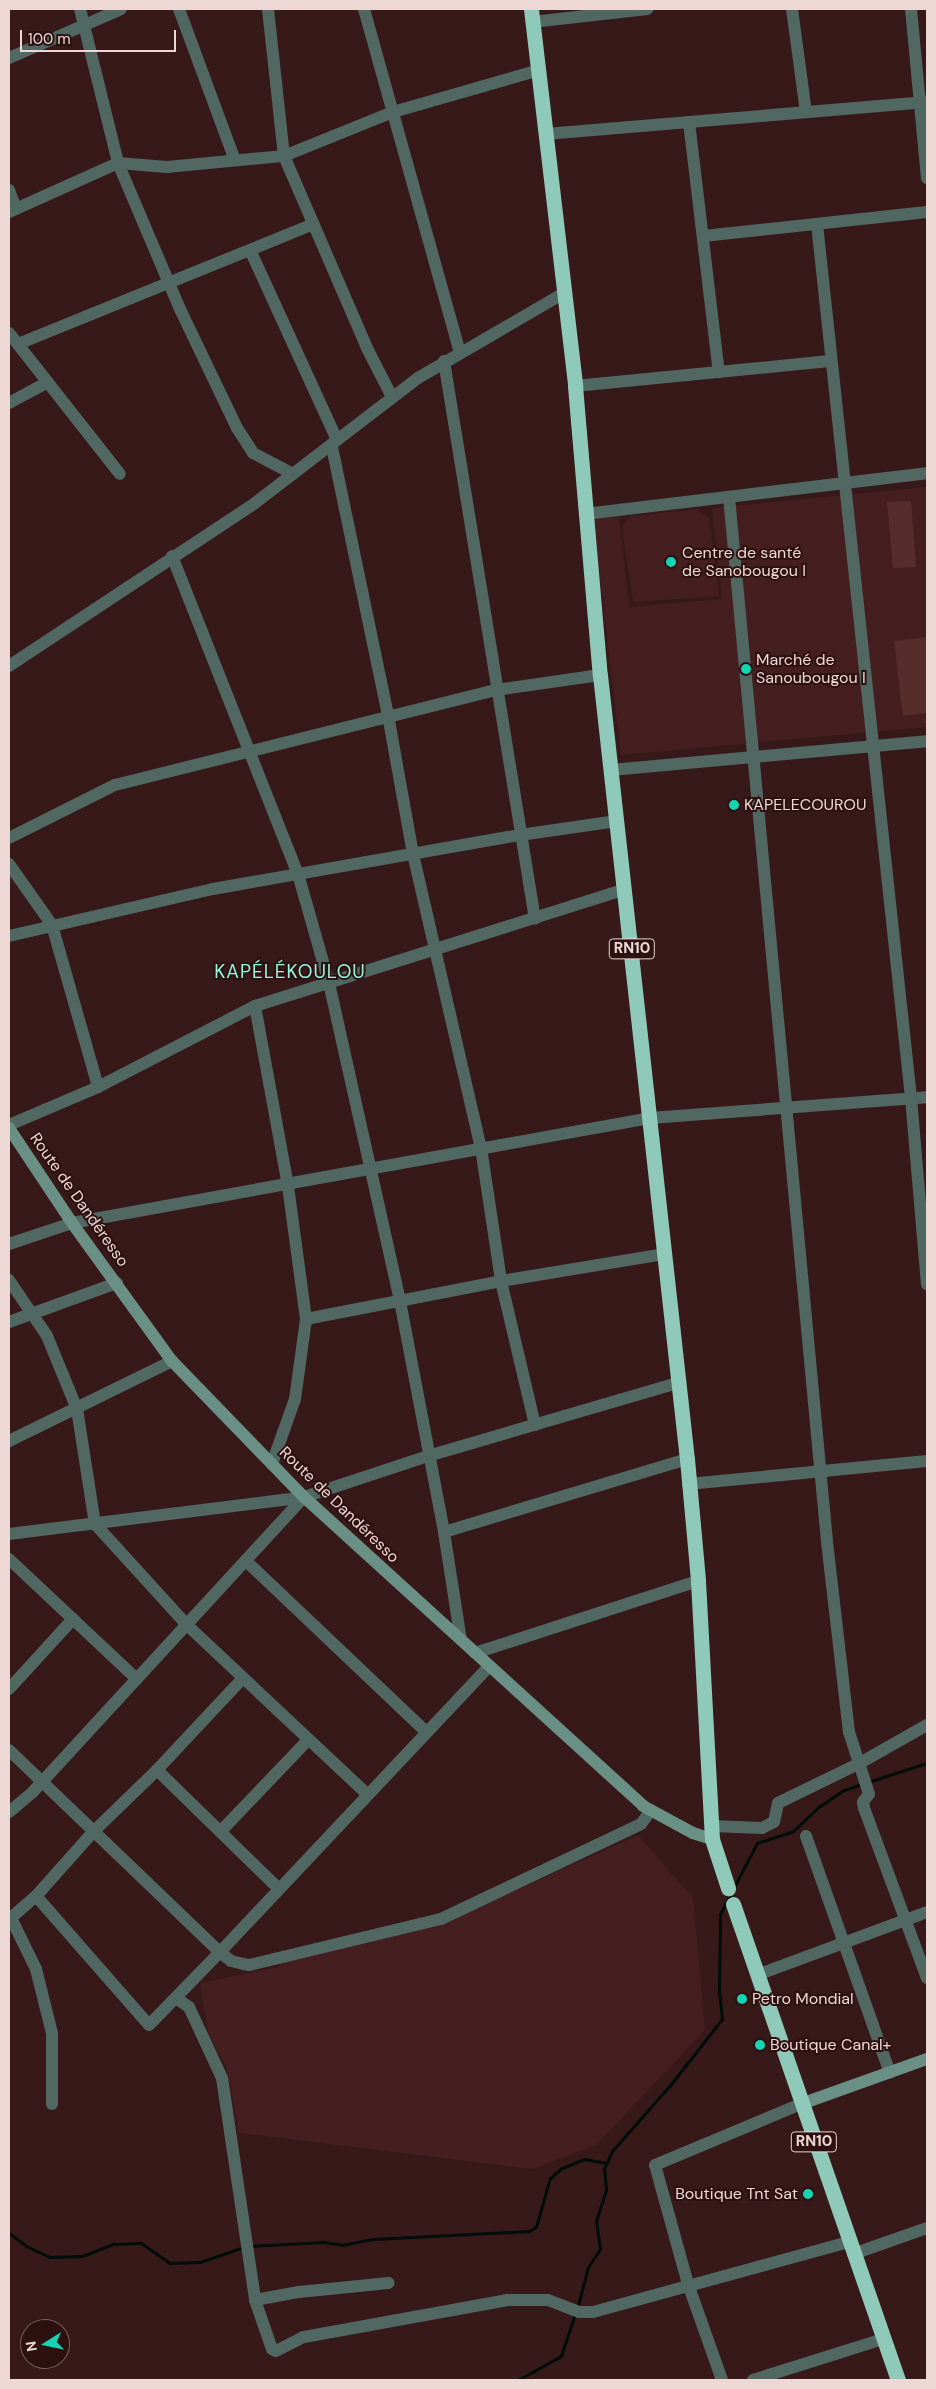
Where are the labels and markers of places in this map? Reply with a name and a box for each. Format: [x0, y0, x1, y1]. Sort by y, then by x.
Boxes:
place label: Centre de santé de Sanobougou I [682, 543, 806, 581]
marker: Centre de santé de Sanobougou I [664, 555, 678, 569]
place label: Marché de Sanoubougou I [756, 650, 866, 688]
marker: Marché de Sanoubougou I [740, 663, 752, 675]
place label: KAPELECOUROU [744, 795, 866, 815]
marker: KAPELECOUROU [728, 799, 740, 811]
place label: Petro Mondial [752, 1989, 854, 2009]
marker: Petro Mondial [736, 1993, 748, 2005]
place label: Boutique Canal+ [770, 2035, 891, 2055]
marker: Boutique Canal+ [754, 2039, 766, 2051]
place label: Boutique Tnt Sat [675, 2184, 798, 2204]
marker: Boutique Tnt Sat [802, 2188, 814, 2200]

